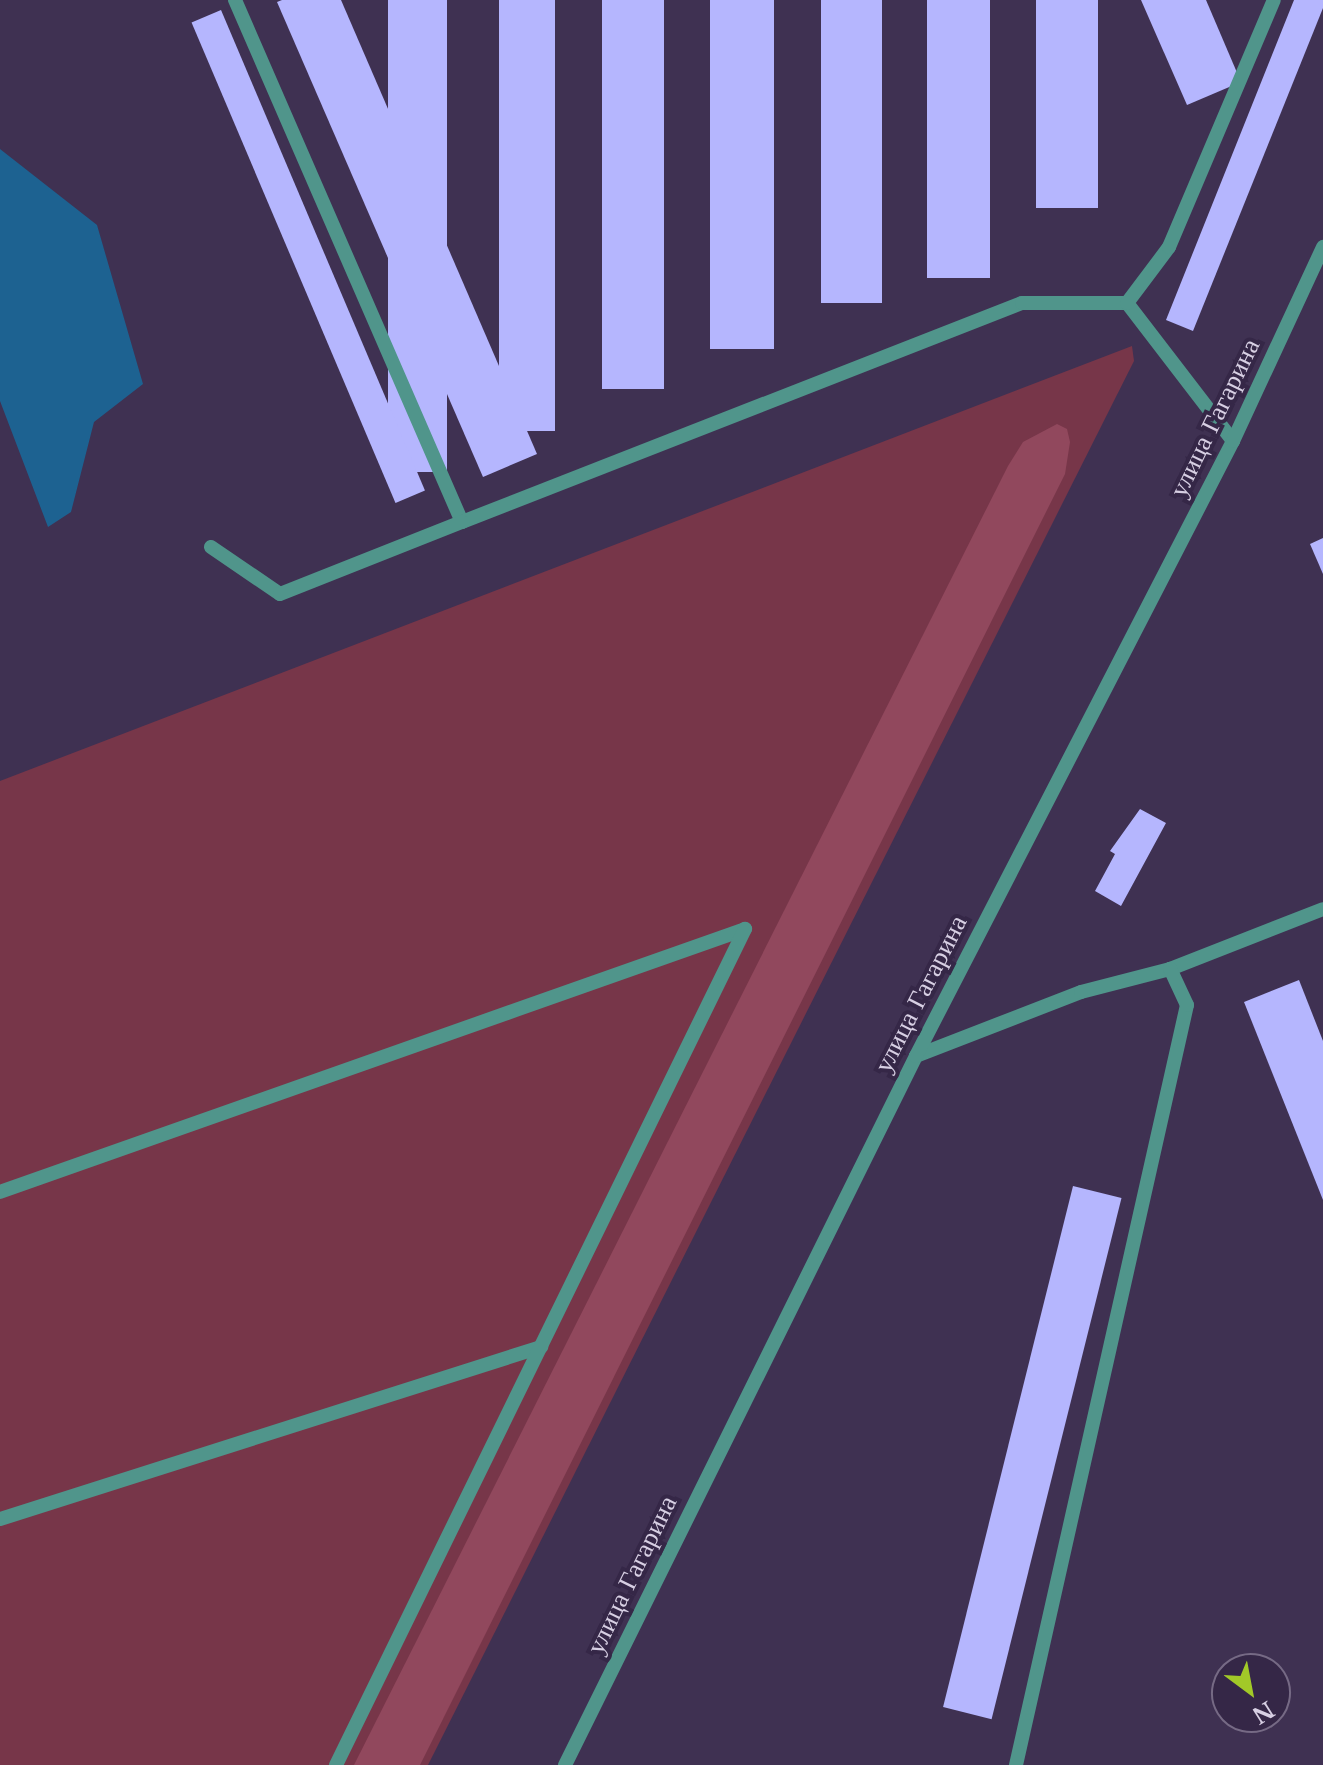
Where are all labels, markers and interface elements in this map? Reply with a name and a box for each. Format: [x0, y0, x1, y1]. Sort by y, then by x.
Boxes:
street label: улица Гагарина [1163, 334, 1267, 502]
street label: улица Гагарина [868, 910, 974, 1078]
street label: улица Гагарина [580, 1491, 684, 1659]
north arrow [1211, 1653, 1291, 1733]
text: N [1247, 1695, 1279, 1729]

